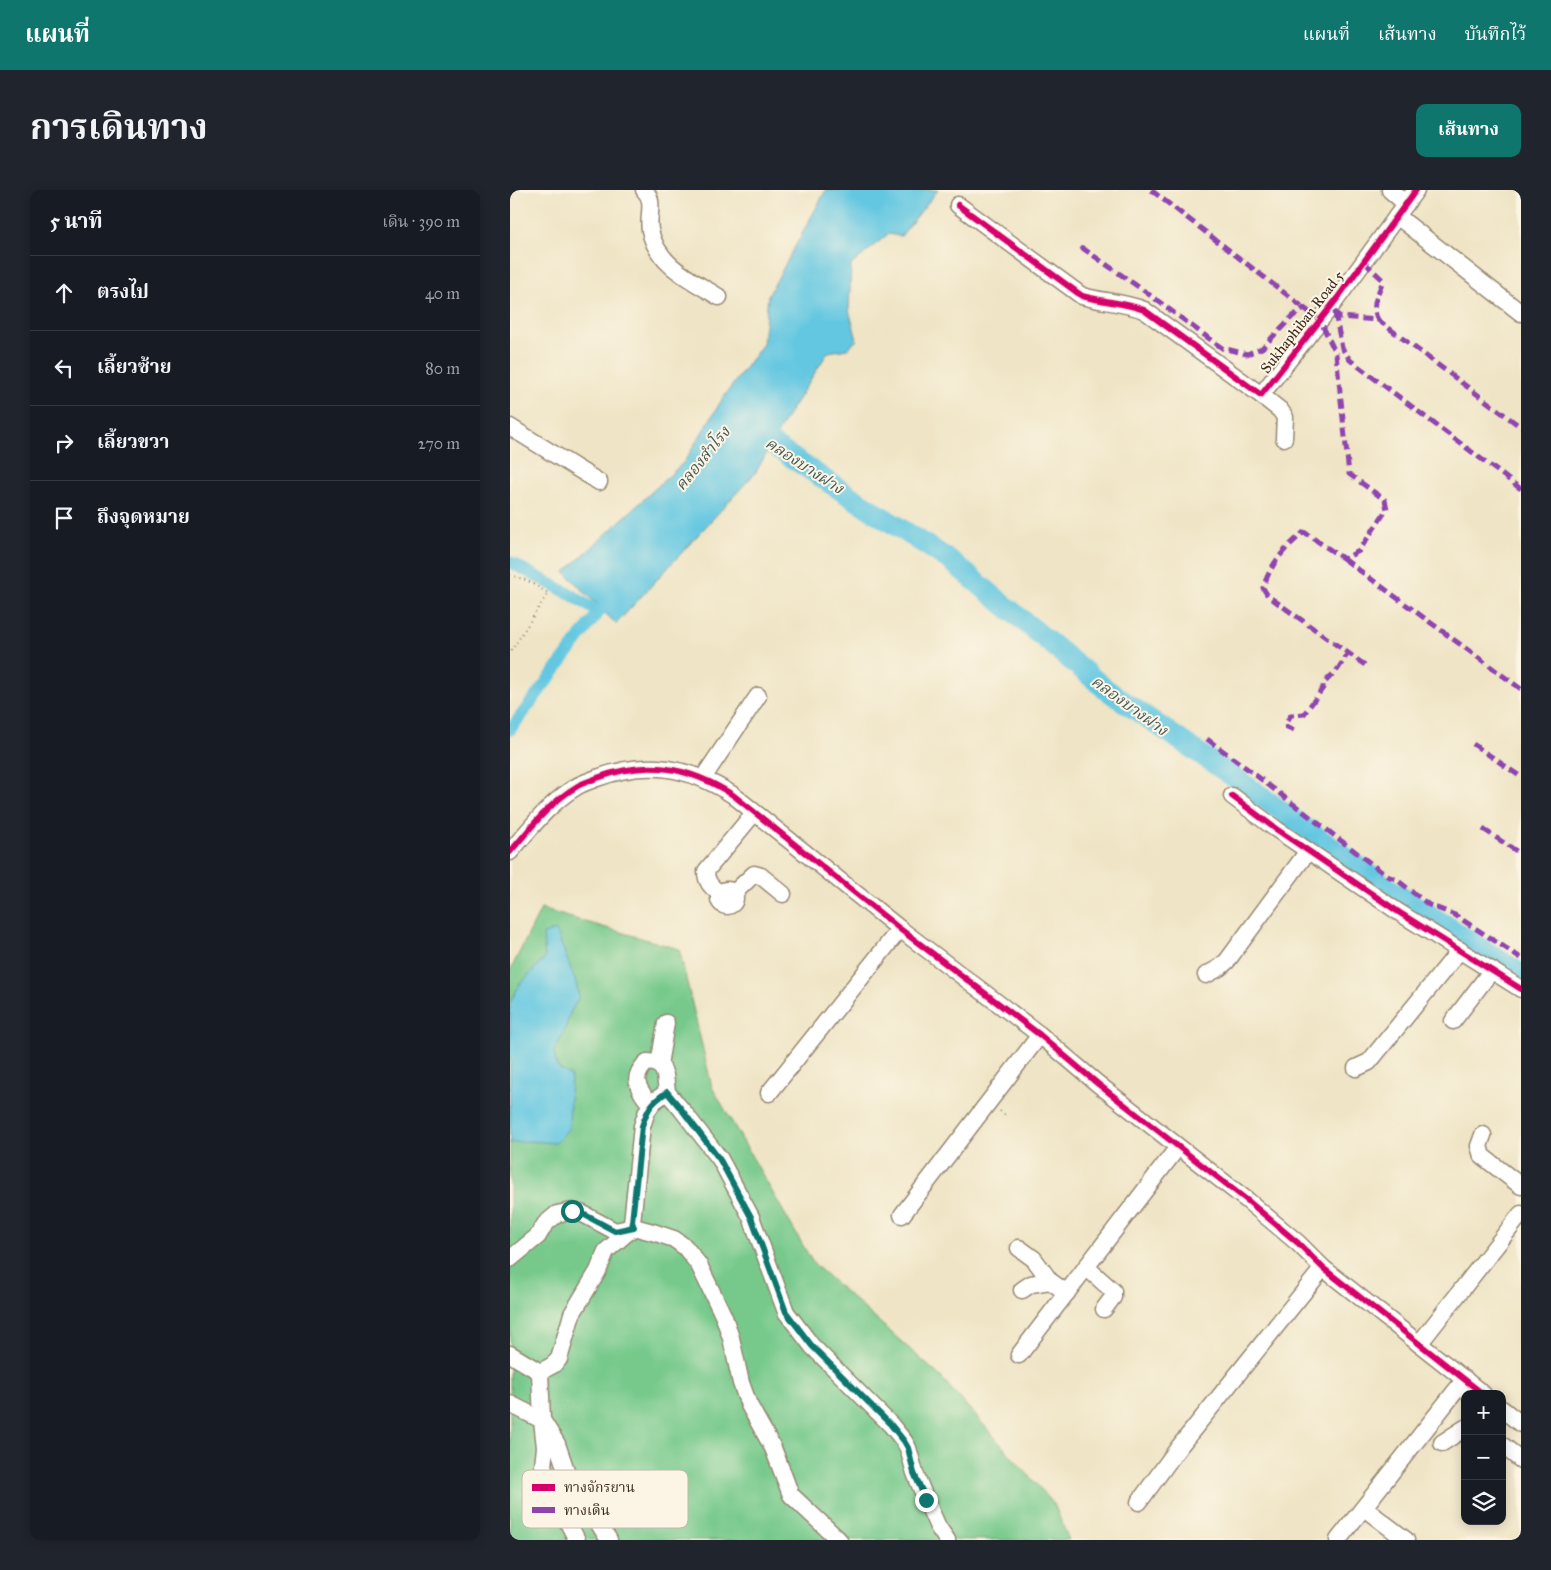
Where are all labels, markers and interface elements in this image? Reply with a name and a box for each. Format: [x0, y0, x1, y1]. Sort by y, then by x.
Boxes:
text: แผนที่ [25, 19, 90, 49]
text: แผนที่ [1303, 23, 1350, 45]
text: เส้นทาง [1378, 23, 1437, 45]
text: บันทึกไว้ [1465, 23, 1526, 45]
button: เส้นทาง [1416, 104, 1521, 157]
text: การเดินทาง [30, 106, 208, 149]
text: 5 นาที [50, 208, 103, 234]
text: เดิน · 390 m [382, 212, 460, 231]
street label: Sukhaphiban Road 5 [1256, 267, 1348, 377]
icon: ahead [50, 279, 78, 307]
text: ตรงไป [97, 280, 149, 303]
text: 40 m [425, 284, 460, 303]
icon: left [50, 354, 78, 382]
text: เลี้ยวซ้าย [97, 355, 171, 378]
text: 80 m [425, 359, 460, 378]
water label: คลองสำโรง [669, 420, 735, 494]
icon: right [50, 429, 78, 457]
text: เลี้ยวขวา [97, 430, 169, 453]
water label: คลองบางฝาง [762, 433, 848, 498]
text: 270 m [418, 434, 460, 453]
icon: arrive [50, 504, 78, 532]
text: ถึงจุดหมาย [97, 505, 190, 528]
water label: คลองบางฝาง [1088, 671, 1172, 740]
route start [561, 1200, 584, 1223]
map controls [1461, 1390, 1506, 1525]
button: + [1461, 1390, 1506, 1435]
button: − [1461, 1435, 1506, 1480]
legend [522, 1470, 688, 1528]
text: ทางจักรยาน [564, 1479, 635, 1496]
button: layers [1461, 1480, 1506, 1525]
route end [915, 1489, 938, 1512]
text: ทางเดิน [564, 1502, 610, 1519]

